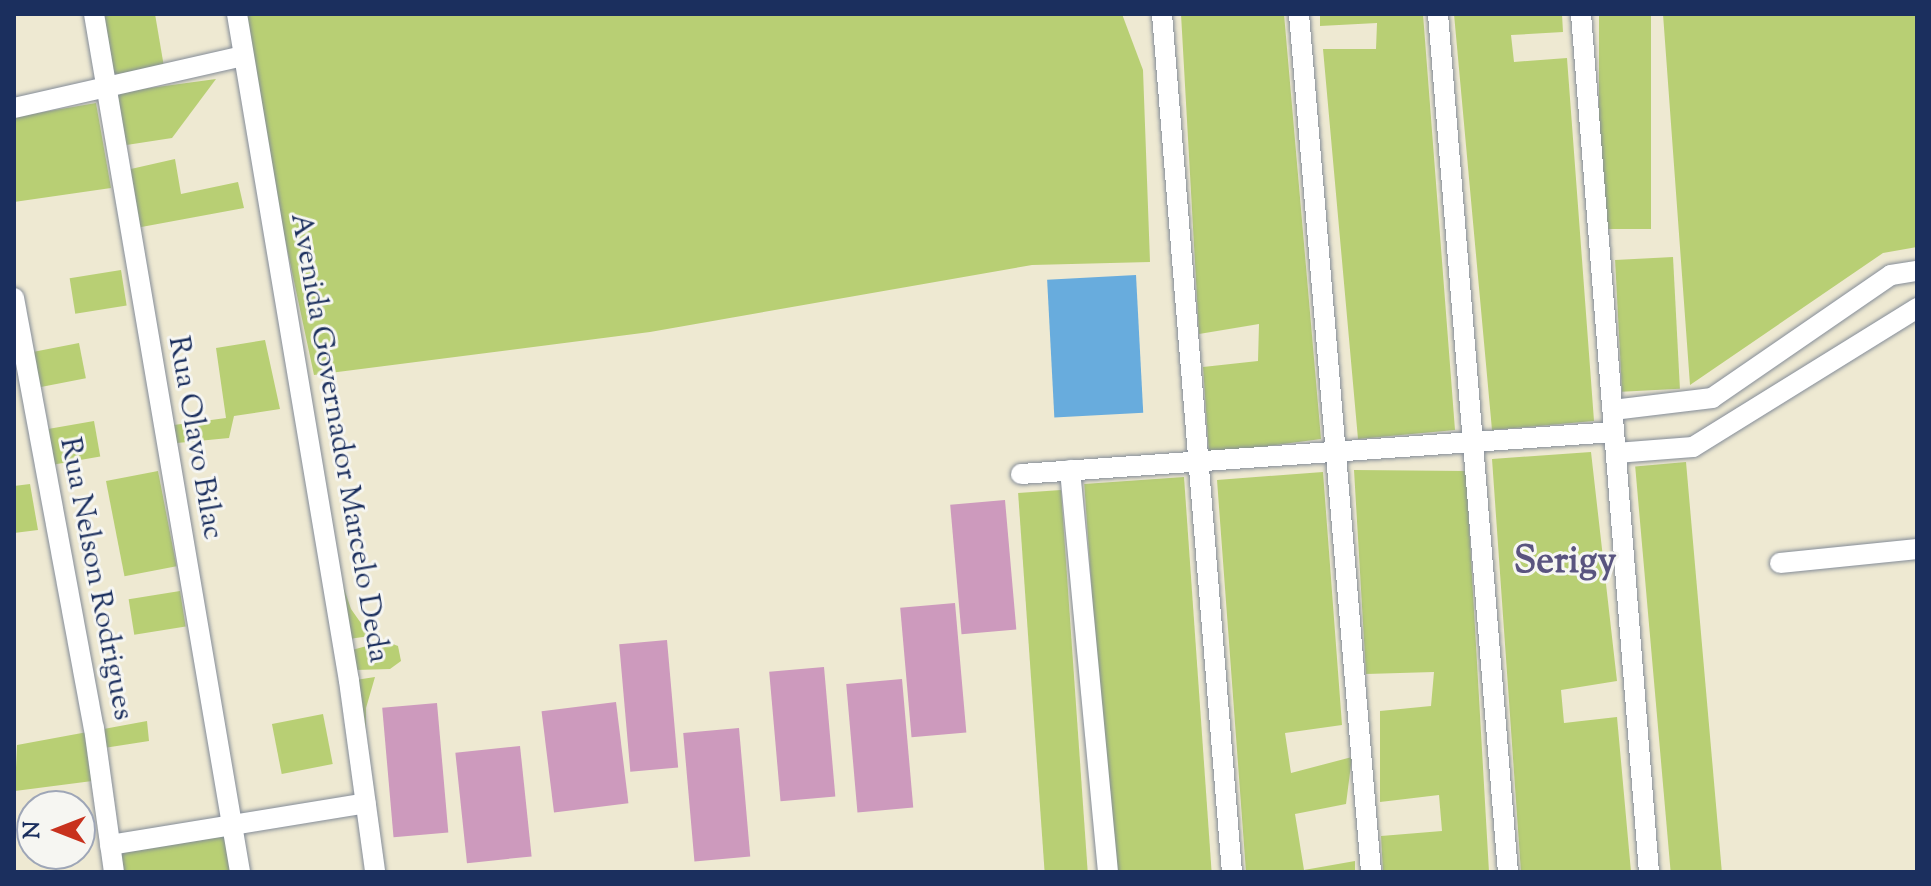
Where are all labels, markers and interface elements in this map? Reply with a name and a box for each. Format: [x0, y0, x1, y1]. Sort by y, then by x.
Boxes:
street label: Avenida Governador Marcelo Deda [281, 210, 395, 666]
street label: Rua Olavo Bilac [158, 333, 230, 543]
street label: Rua Nelson Rodrigues [50, 435, 140, 723]
district label: Serigy [1514, 541, 1616, 587]
north arrow [16, 790, 96, 870]
text: N [18, 821, 50, 839]

